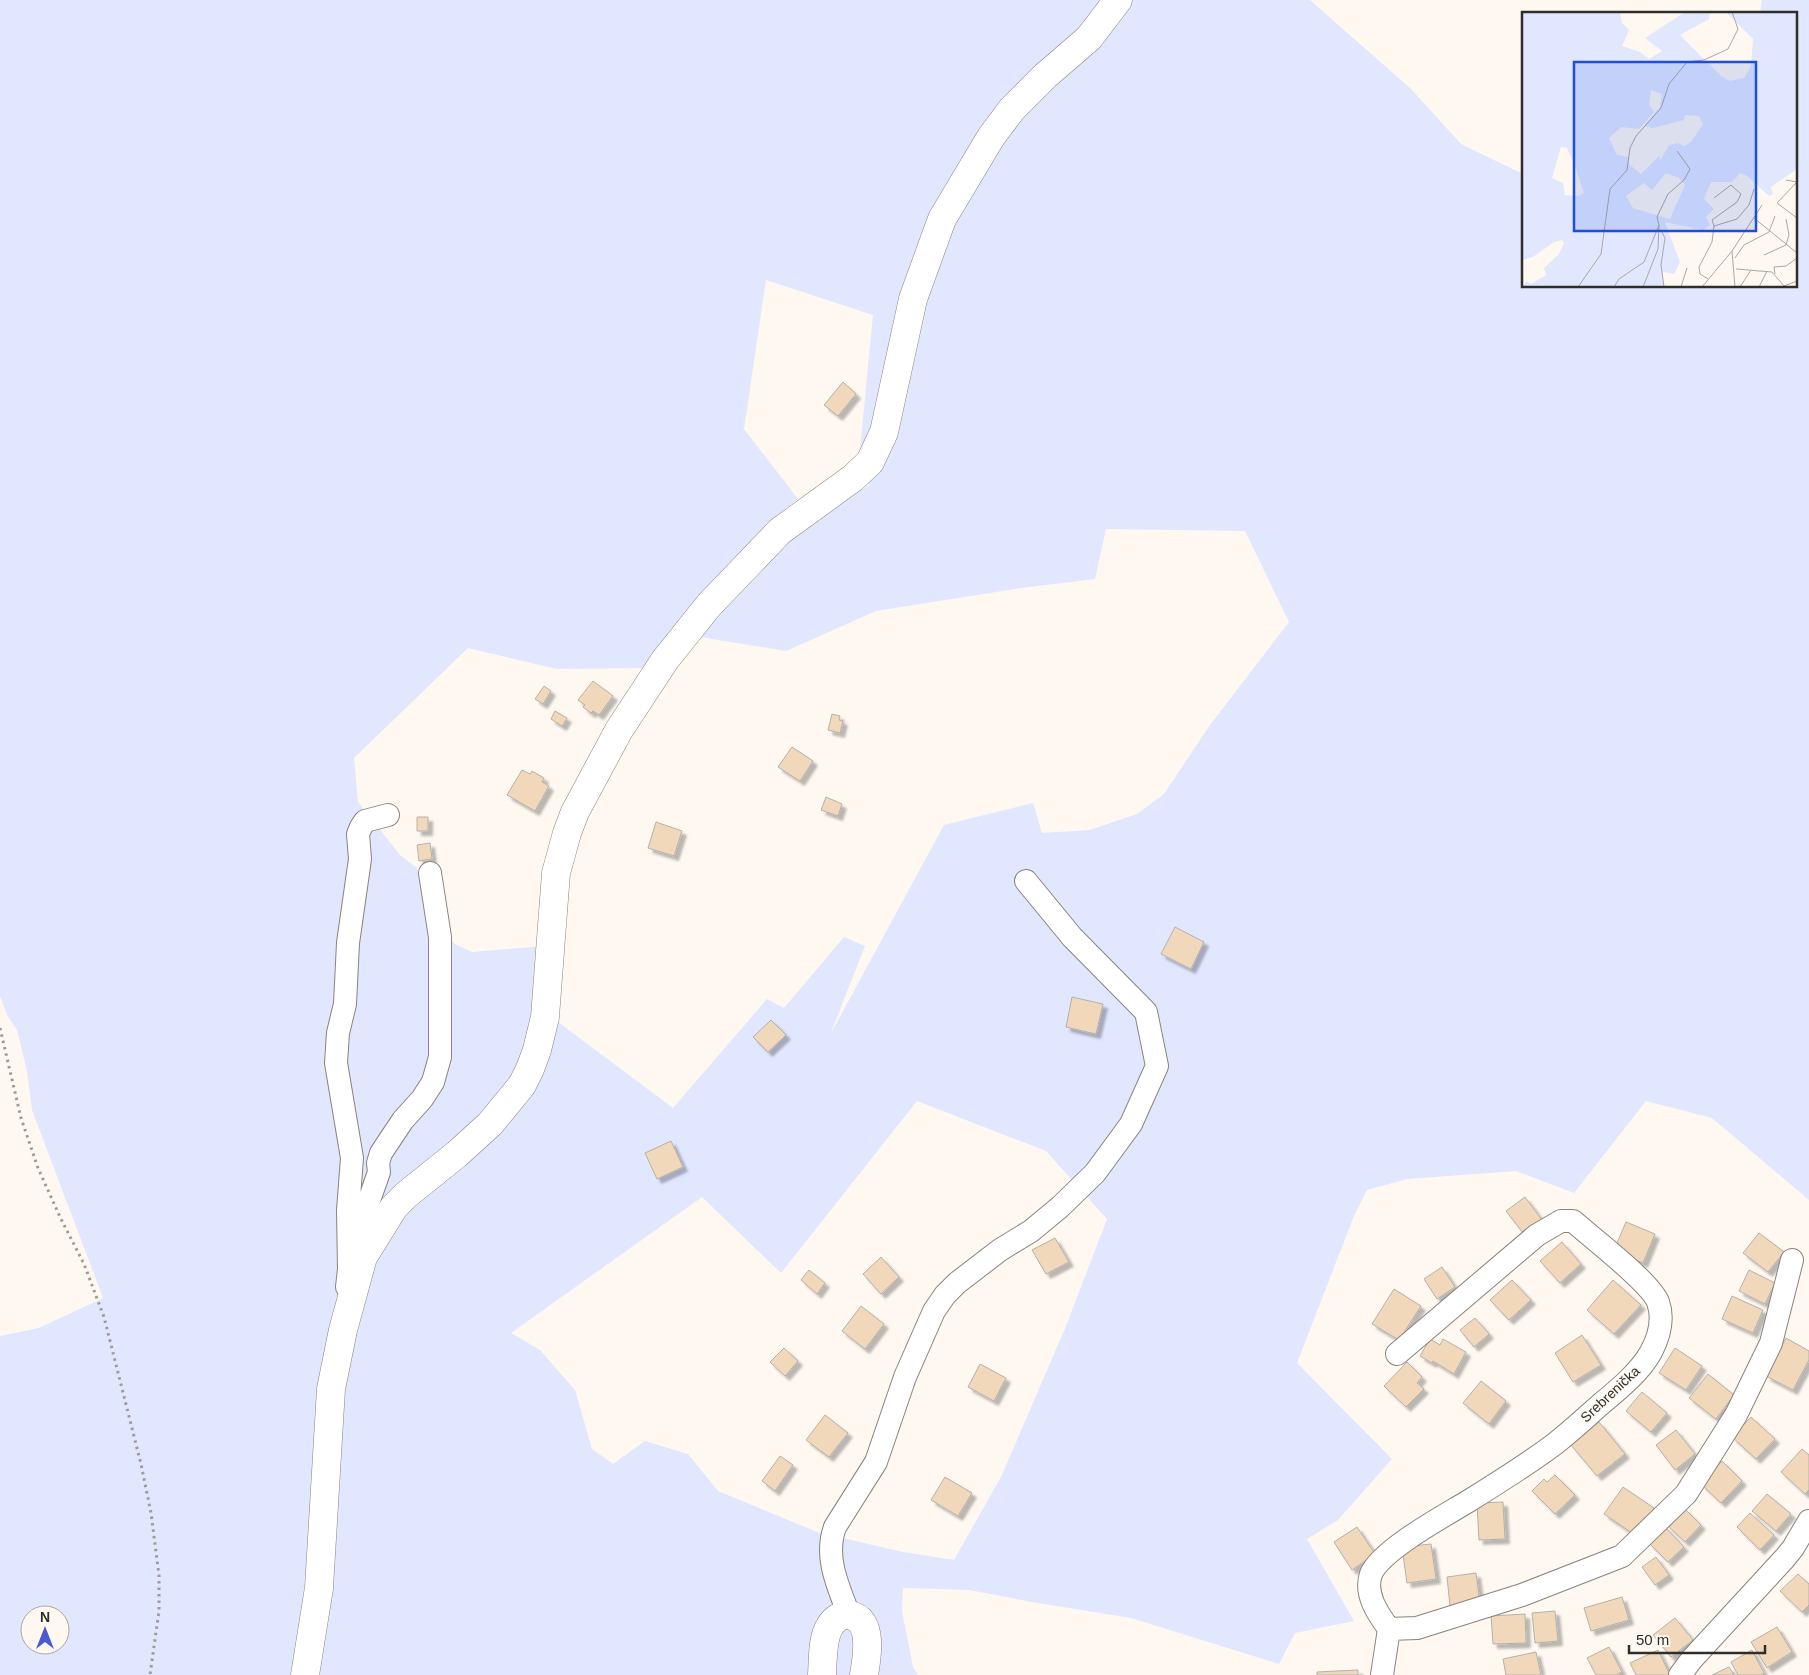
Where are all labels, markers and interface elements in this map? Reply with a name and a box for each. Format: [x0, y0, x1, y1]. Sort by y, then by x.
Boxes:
inset map [1522, 12, 1796, 288]
street label: Srebrenička [1577, 1363, 1643, 1425]
north arrow [20, 1605, 70, 1655]
text: N [40, 1609, 50, 1625]
scale bar [1629, 1622, 1765, 1654]
text: 50 m [1636, 1631, 1669, 1648]

